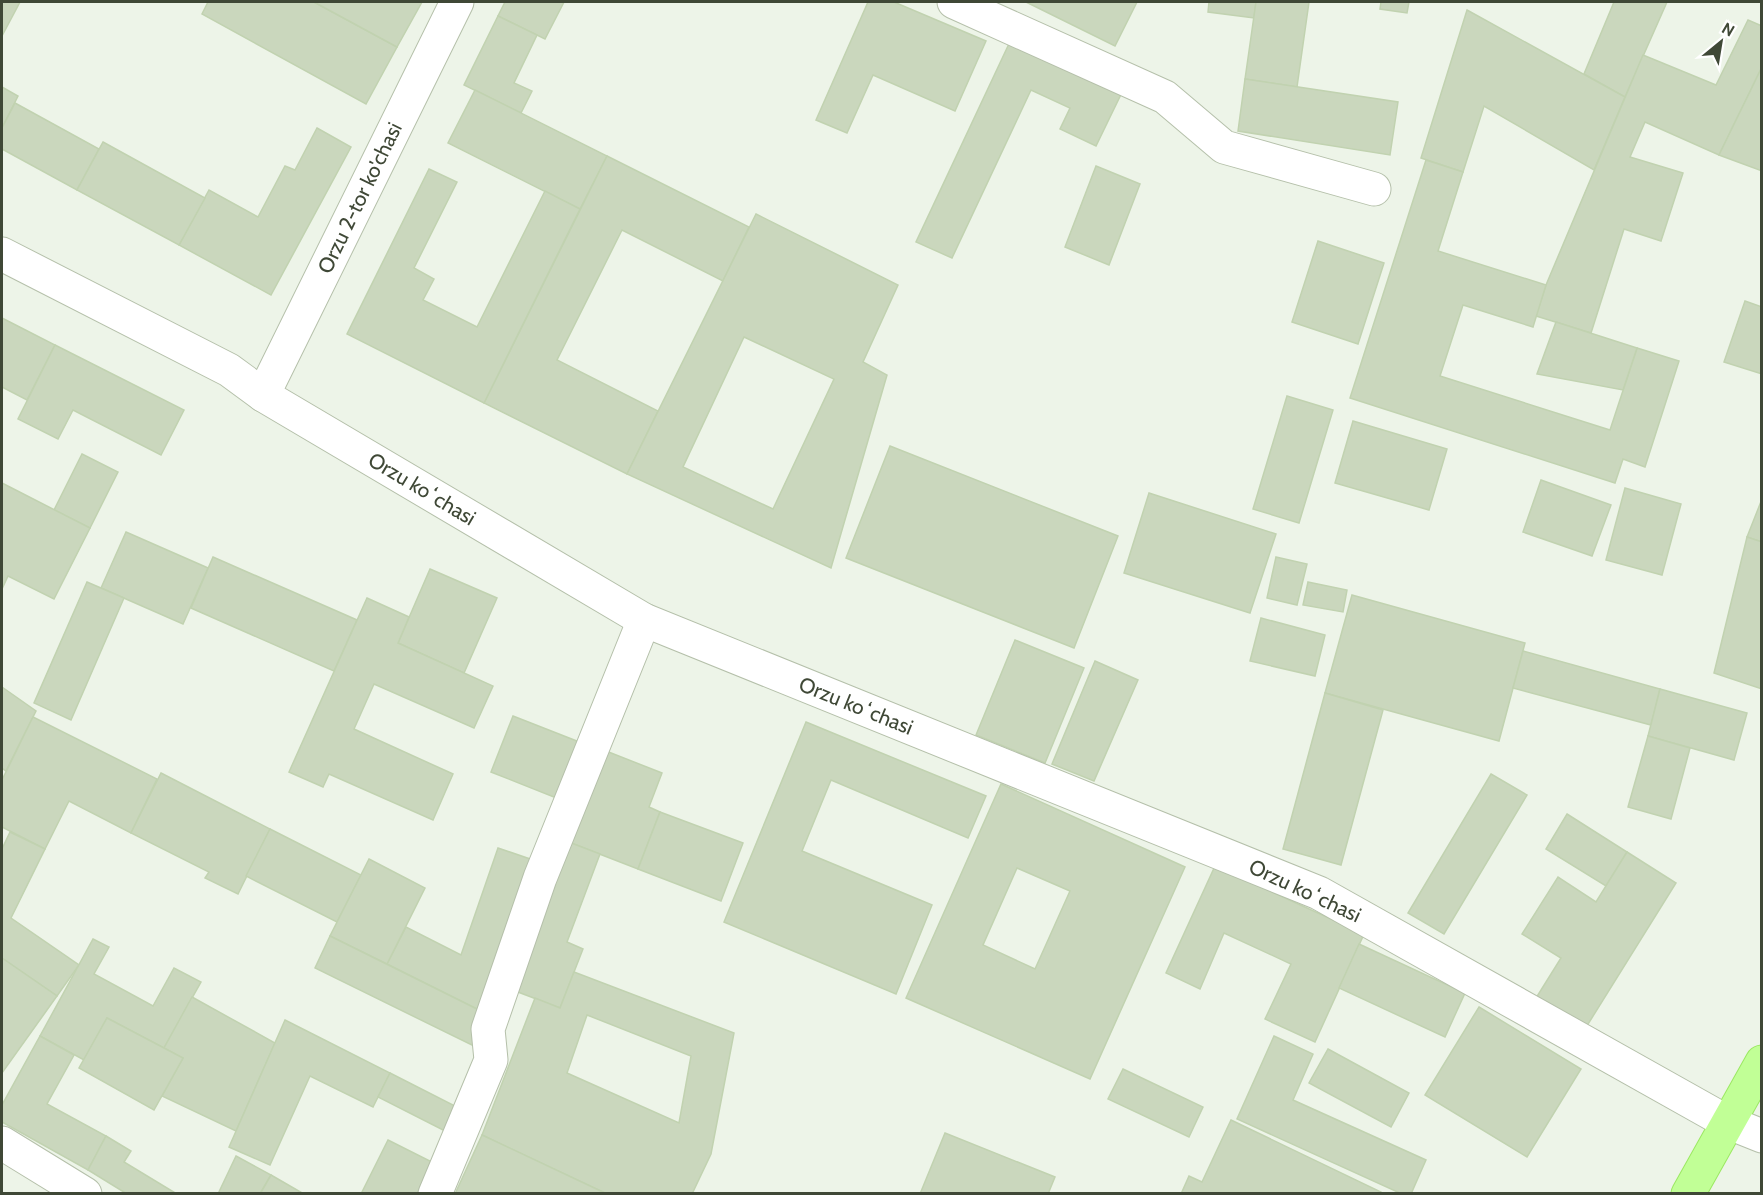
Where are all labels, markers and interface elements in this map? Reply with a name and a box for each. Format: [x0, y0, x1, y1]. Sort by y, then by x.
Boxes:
north arrow [1691, 12, 1751, 72]
text: N [1719, 18, 1738, 40]
street label: Orzu 2-tor ko'chasi [312, 118, 407, 277]
street label: Orzu koʻchasi [364, 447, 480, 530]
street label: Orzu koʻchasi [795, 671, 917, 740]
street label: Orzu koʻchasi [1245, 854, 1365, 927]

